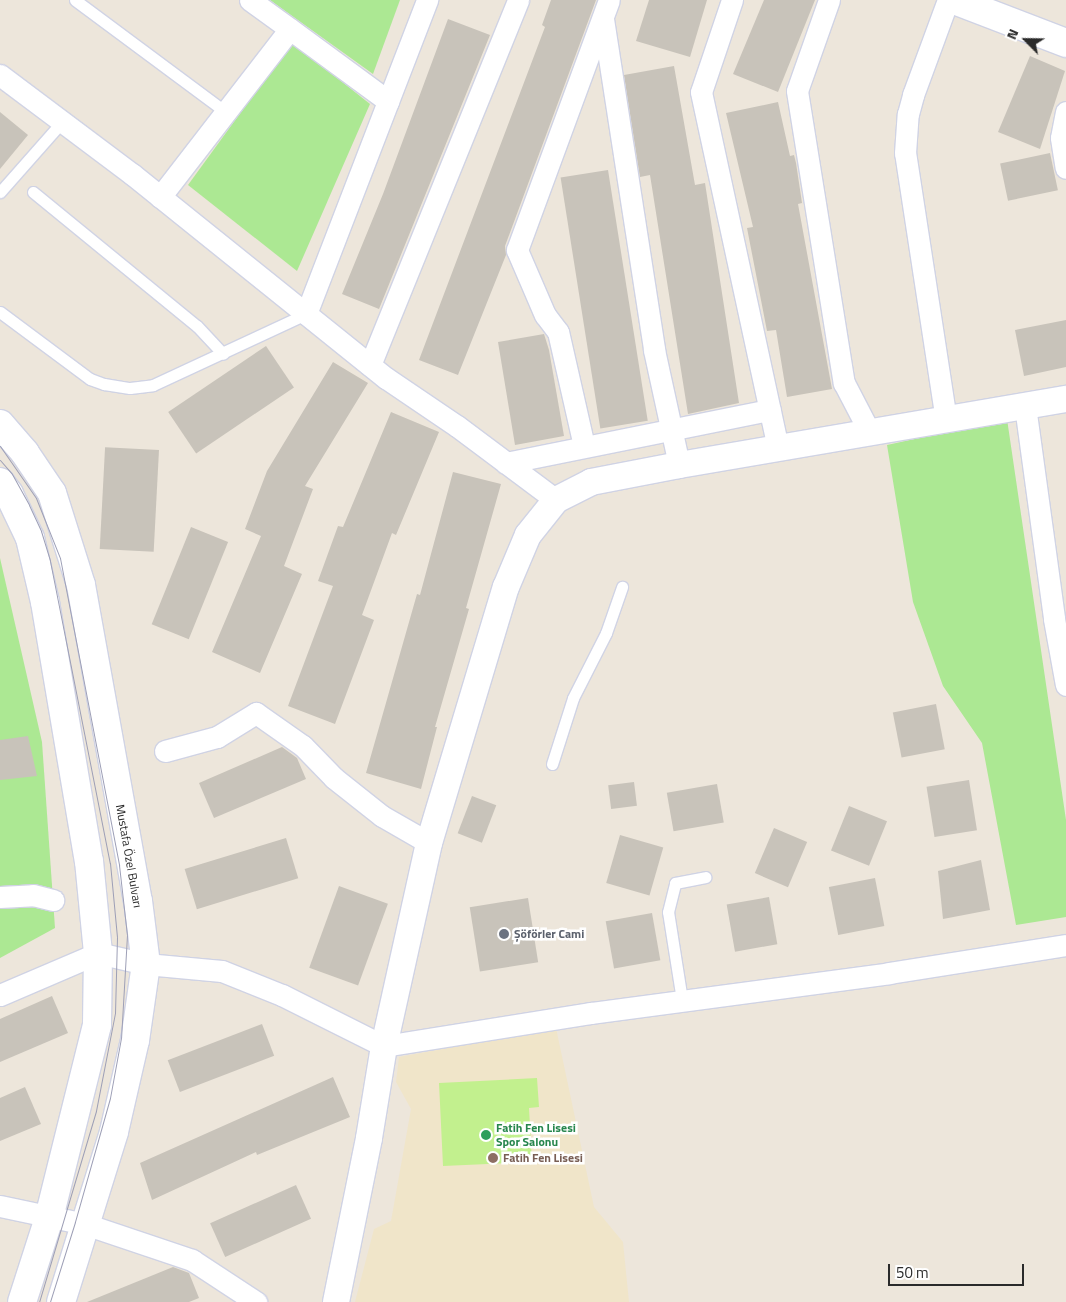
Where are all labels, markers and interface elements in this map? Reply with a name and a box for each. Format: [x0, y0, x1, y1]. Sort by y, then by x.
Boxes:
north arrow [1001, 15, 1051, 65]
text: N [1000, 25, 1023, 43]
street label: Mustafa Özel Bulvarı [113, 803, 145, 909]
place label: Şöförler Cami [514, 927, 584, 941]
marker: Şöförler Cami [498, 928, 510, 940]
place label: Fatih Fen Lisesi Spor Salonu [496, 1121, 576, 1149]
marker: Fatih Fen Lisesi Spor Salonu [480, 1129, 492, 1141]
place label: Fatih Fen Lisesi [503, 1151, 583, 1165]
marker: Fatih Fen Lisesi [487, 1152, 499, 1164]
scale bar [891, 1254, 1027, 1286]
text: 50 m [896, 1261, 929, 1284]

